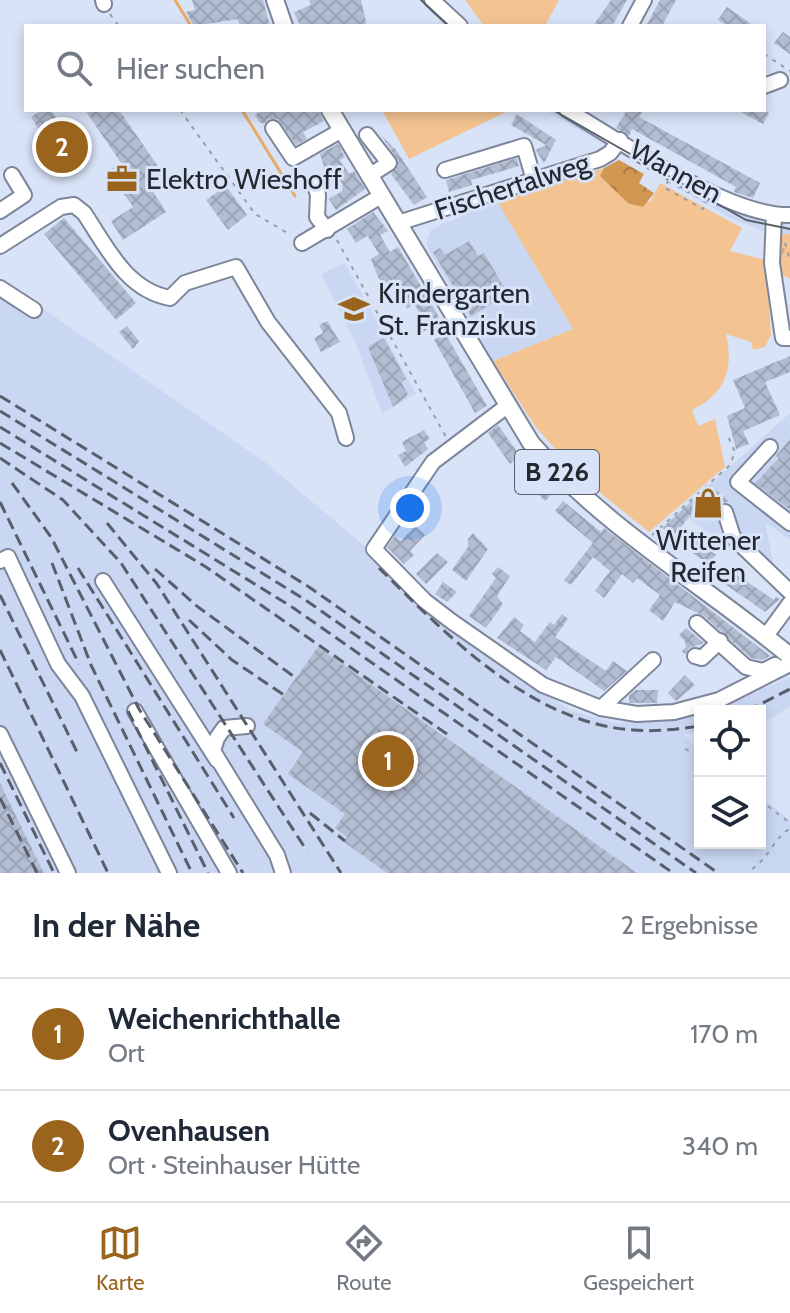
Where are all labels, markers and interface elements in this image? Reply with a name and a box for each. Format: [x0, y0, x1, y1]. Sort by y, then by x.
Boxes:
search box [24, 24, 766, 112]
icon: search [52, 46, 96, 90]
text: Hier suchen [116, 50, 265, 87]
pin: 2 [36, 117, 88, 177]
street label: Wannen [624, 132, 728, 210]
street label: Fischertalweg [430, 145, 595, 227]
office icon: Elektro Wieshoff [105, 162, 139, 196]
place label: Elektro Wieshoff [146, 162, 342, 196]
place label: Kindergarten St. Franziskus [378, 276, 536, 342]
school or university icon: Kindergarten St. Franziskus [337, 292, 371, 326]
road number: B 226 [515, 450, 599, 494]
shop icon: Wittener Reifen [691, 486, 725, 520]
your location [390, 488, 430, 528]
place label: Wittener Reifen [656, 523, 760, 589]
map controls [694, 705, 766, 849]
button: locate [694, 705, 766, 777]
pin: 1 [362, 731, 414, 791]
button: layers [694, 777, 766, 849]
text: In der Nähe [32, 904, 200, 946]
text: 2 Ergebnisse [621, 909, 758, 941]
text: Weichenrichthalle [108, 1000, 341, 1037]
text: 1 [53, 1018, 63, 1050]
text: 170 m [690, 1018, 758, 1050]
text: Ort [108, 1037, 145, 1069]
text: Ovenhausen [108, 1112, 270, 1149]
text: 2 [51, 1130, 65, 1162]
text: 340 m [682, 1130, 758, 1162]
text: Ort · Steinhauser Hütte [108, 1149, 360, 1181]
tab: Karte [96, 1221, 144, 1296]
tab: Route [336, 1221, 391, 1296]
tab: Gespeichert [583, 1221, 694, 1296]

